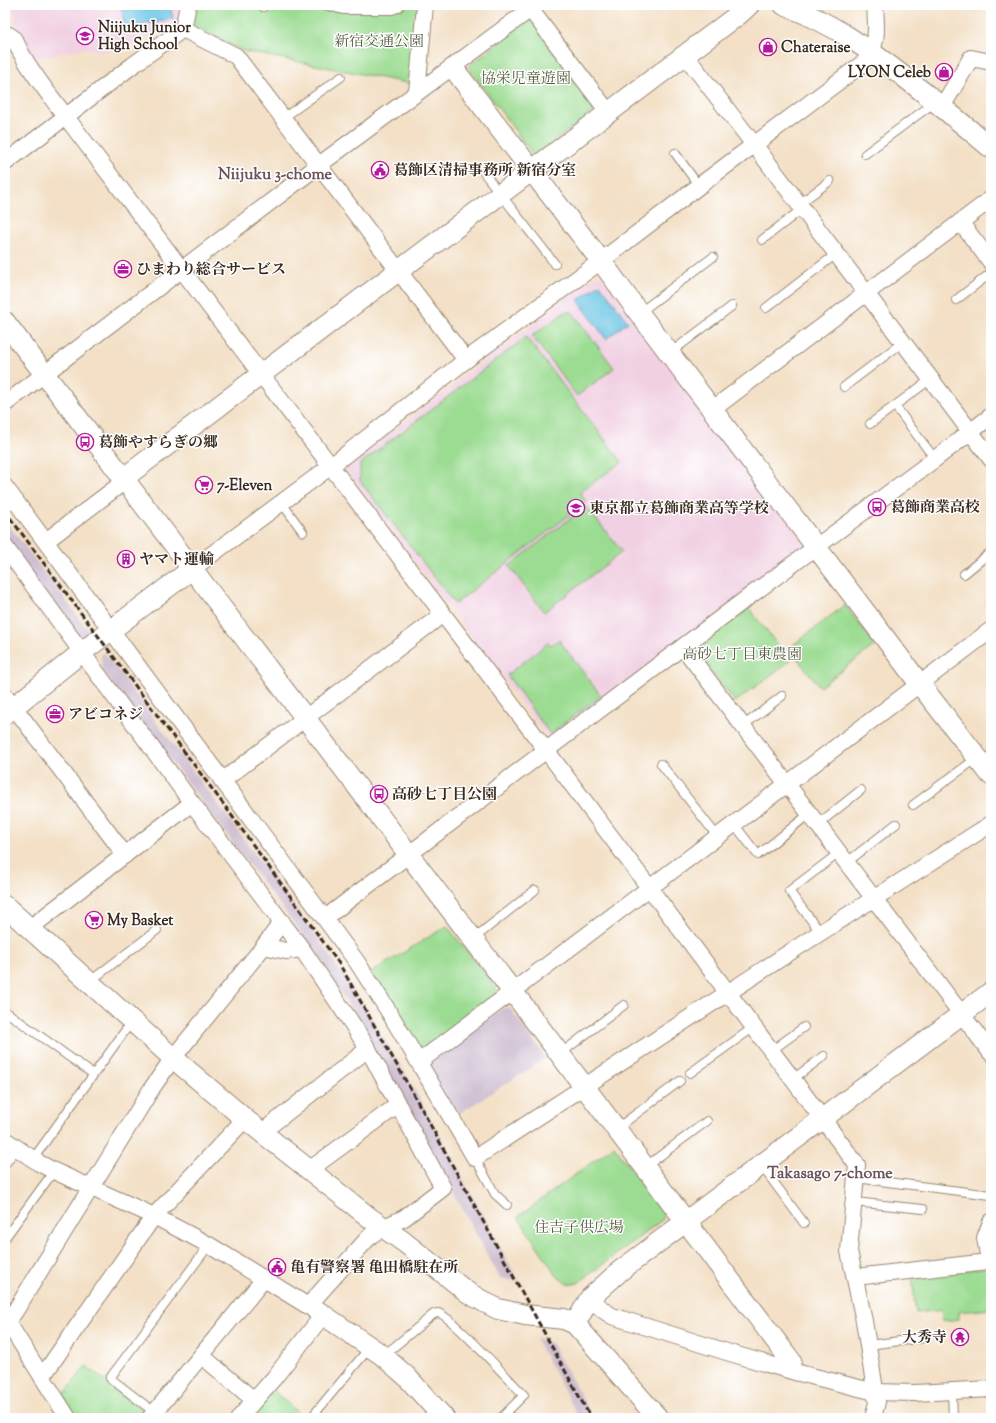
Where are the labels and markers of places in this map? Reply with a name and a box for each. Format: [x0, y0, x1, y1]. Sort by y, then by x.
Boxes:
place label: Niijuku Junior High School [98, 18, 191, 56]
school or university icon: Niijuku Junior High School [75, 26, 95, 46]
shop icon: Chateraise [758, 37, 778, 57]
place label: Chateraise [781, 38, 850, 59]
shop icon: LYON Celeb [934, 62, 954, 82]
place label: LYON Celeb [848, 63, 931, 84]
public building icon: 葛飾区清掃事務所 新宿分室 [370, 160, 390, 180]
place label: 葛飾区清掃事務所 新宿分室 [393, 161, 576, 182]
office icon: ひまわり総合サービス [113, 259, 133, 279]
place label: ひまわり総合サービス [136, 260, 286, 281]
bus stop icon: 葛飾やすらぎの郷 [75, 432, 95, 452]
place label: 葛飾やすらぎの郷 [98, 433, 218, 454]
supermarket icon: 7-Eleven [194, 475, 214, 495]
place label: 7-Eleven [217, 476, 273, 497]
bus stop icon: 葛飾商業高校 [867, 497, 887, 517]
school or university icon: 東京都立葛飾商業高等学校 [566, 498, 586, 518]
place label: 葛飾商業高校 [890, 498, 980, 519]
place label: 東京都立葛飾商業高等学校 [589, 499, 769, 520]
building icon: ヤマト運輸 [116, 549, 136, 569]
place label: ヤマト運輸 [139, 550, 214, 571]
office icon: アビコネジ [45, 704, 65, 724]
place label: アビコネジ [68, 705, 143, 726]
bus stop icon: 高砂七丁目公園 [369, 784, 389, 804]
place label: 高砂七丁目公園 [392, 785, 497, 806]
supermarket icon: My Basket [84, 910, 104, 930]
place label: My Basket [107, 911, 174, 932]
public building icon: 亀有警察署 亀田橋駐在所 [267, 1257, 287, 1277]
place label: 亀有警察署 亀田橋駐在所 [290, 1258, 458, 1279]
temple icon: 大秀寺 [950, 1327, 970, 1347]
place label: 大秀寺 [902, 1328, 947, 1349]

